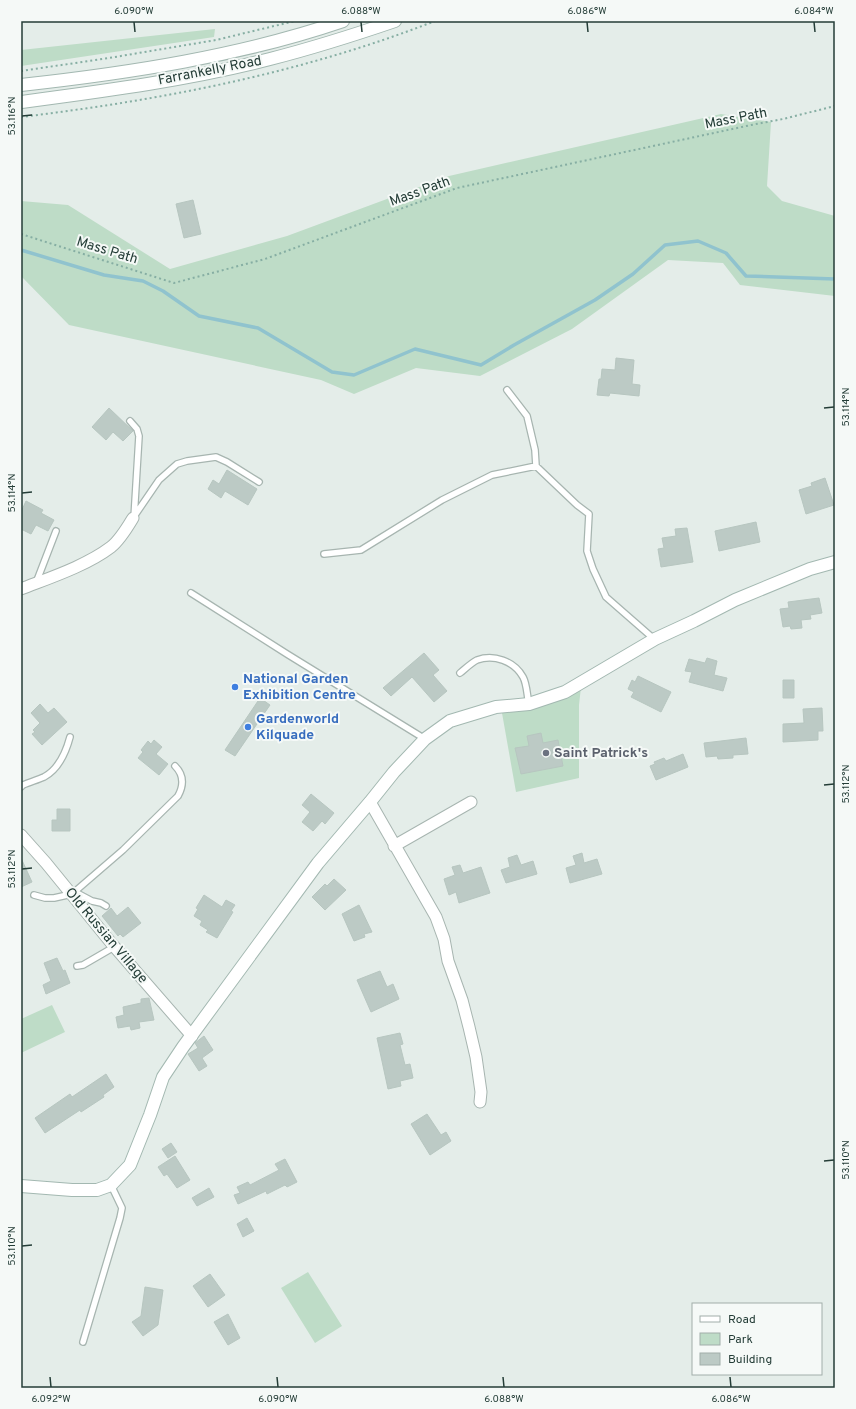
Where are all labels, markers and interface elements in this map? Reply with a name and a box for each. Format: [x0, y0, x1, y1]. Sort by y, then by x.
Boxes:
text: 6.090°W [114, 5, 154, 18]
text: 6.088°W [341, 5, 381, 18]
text: 6.086°W [567, 5, 607, 18]
text: 6.084°W [794, 5, 834, 18]
street label: Farrankelly Road [157, 53, 263, 89]
text: 53.116°N [6, 96, 19, 136]
street label: Mass Path [703, 105, 769, 133]
street label: Mass Path [387, 173, 453, 211]
street label: Mass Path [74, 234, 140, 268]
text: 53.114°N [840, 387, 853, 427]
text: 53.114°N [6, 473, 19, 513]
place label: National Garden Exhibition Centre [243, 671, 356, 704]
marker: National Garden Exhibition Centre [230, 682, 240, 692]
place label: Gardenworld Kilquade [256, 711, 339, 744]
marker: Gardenworld Kilquade [243, 722, 253, 732]
place label: Saint Patrick's [554, 745, 648, 762]
marker: Saint Patrick's [541, 748, 551, 758]
text: 53.112°N [840, 764, 853, 804]
text: 53.112°N [6, 849, 19, 889]
street label: Old Russian Village [61, 885, 151, 987]
text: 53.110°N [840, 1140, 853, 1180]
text: 53.110°N [6, 1226, 19, 1266]
legend [692, 1303, 822, 1375]
text: Road [728, 1312, 756, 1328]
text: Park [728, 1332, 753, 1348]
text: Building [728, 1352, 772, 1368]
text: 6.092°W [31, 1393, 71, 1406]
text: 6.090°W [258, 1393, 298, 1406]
text: 6.088°W [484, 1393, 524, 1406]
text: 6.086°W [711, 1393, 751, 1406]

